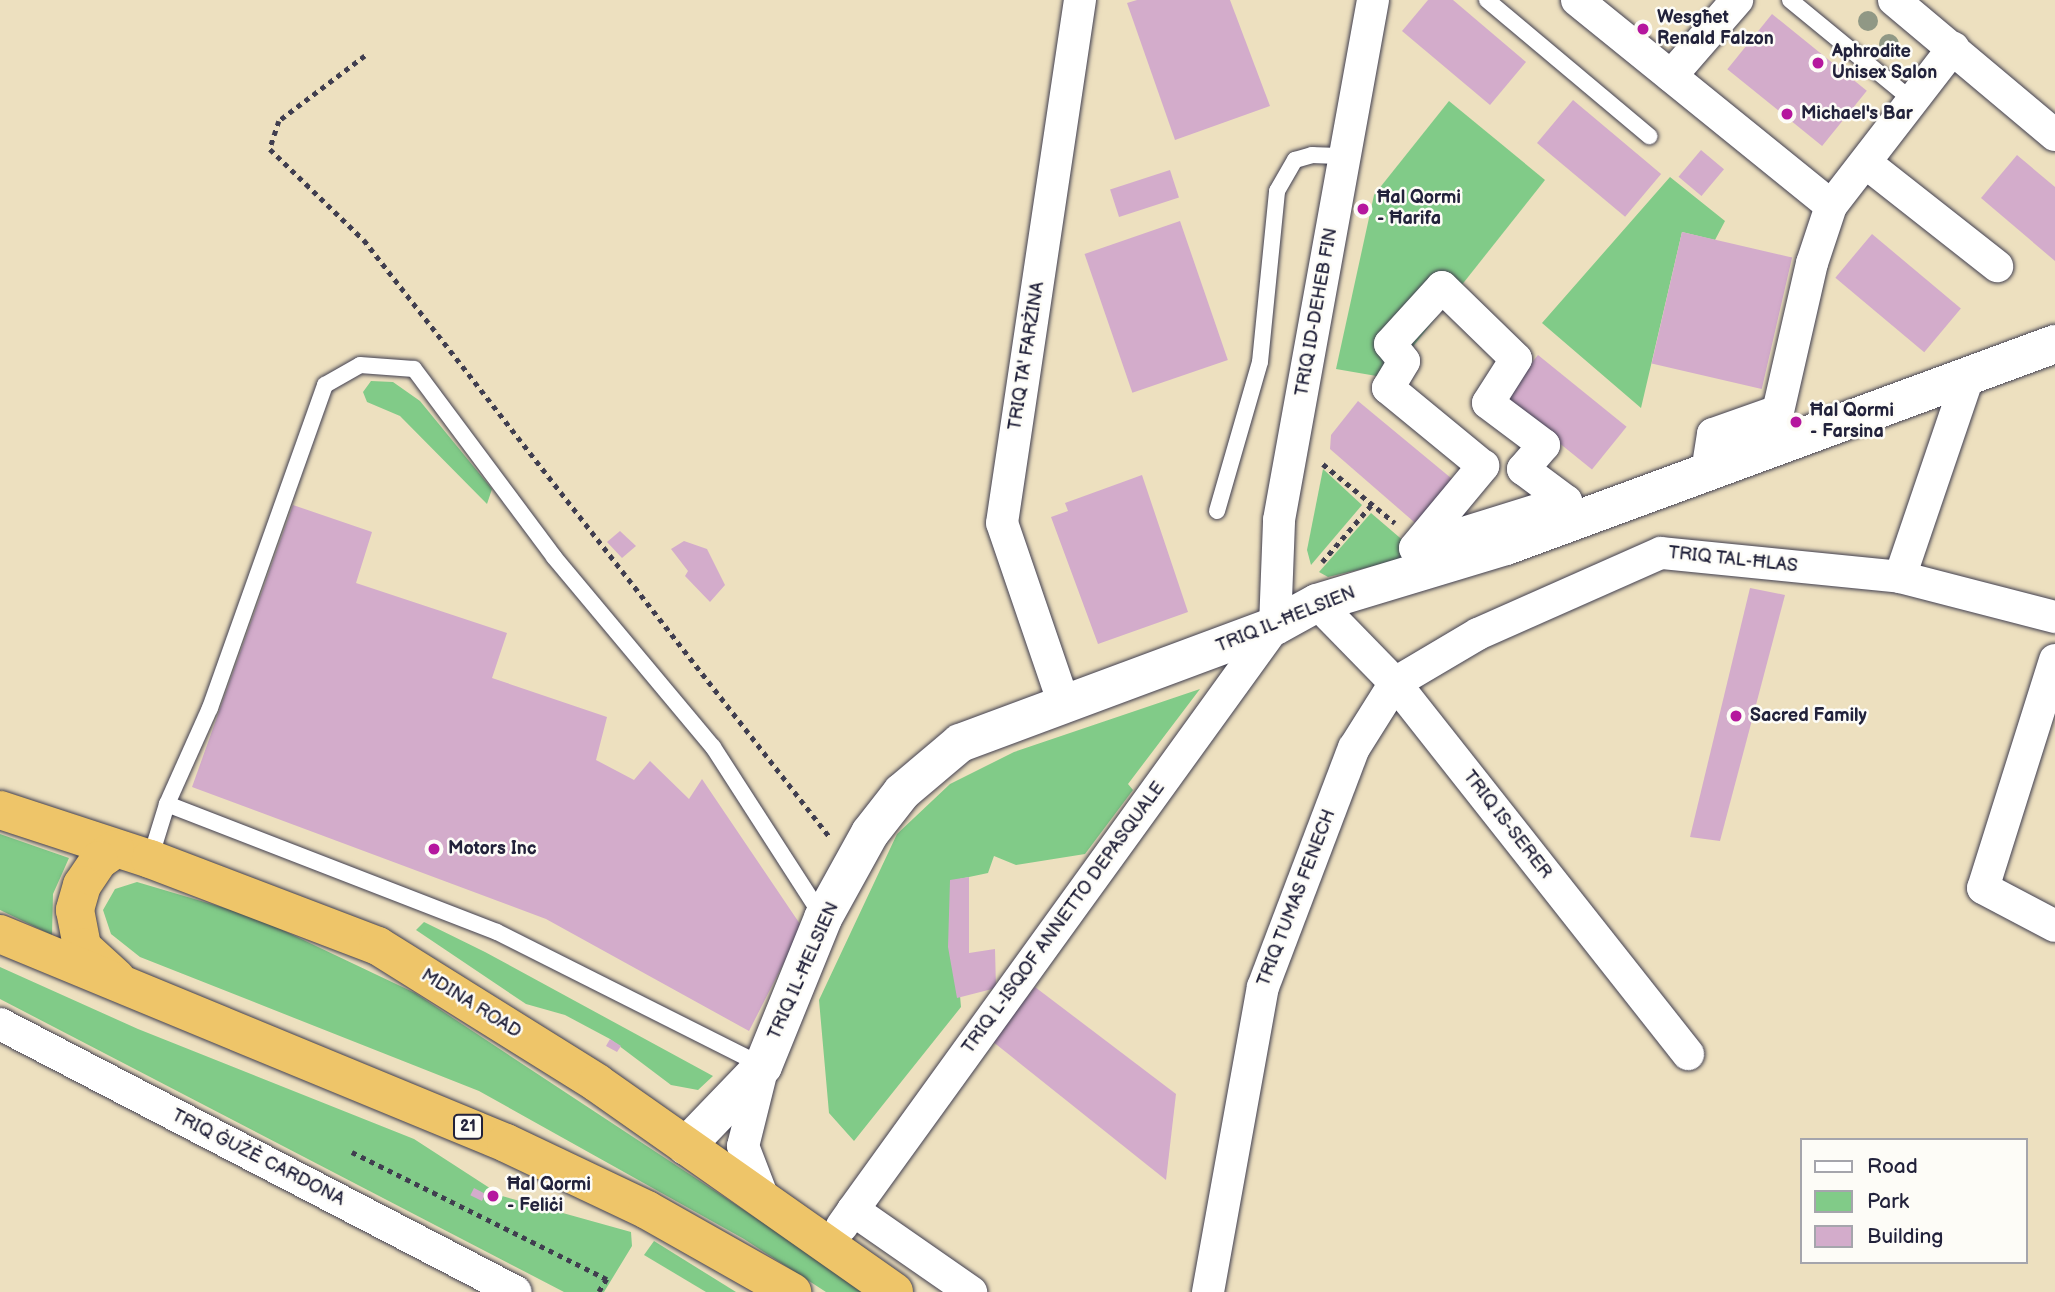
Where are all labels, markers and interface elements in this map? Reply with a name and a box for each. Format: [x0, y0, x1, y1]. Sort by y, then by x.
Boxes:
place label: Wesgħet Renald Falzon [1657, 8, 1774, 50]
marker: Wesgħet Renald Falzon [1635, 21, 1651, 37]
place label: Aphrodite Unisex Salon [1832, 42, 1937, 84]
marker: Aphrodite Unisex Salon [1810, 55, 1826, 71]
place label: Michael's Bar [1801, 103, 1913, 125]
marker: Michael's Bar [1779, 106, 1795, 122]
place label: Ħal Qormi - Ħarifa [1377, 188, 1461, 230]
marker: Ħal Qormi - Ħarifa [1355, 201, 1371, 217]
street label: TRIQ ID-DEHEB FIN [1292, 226, 1342, 398]
street label: TRIQ TA' FARŻINA [1005, 280, 1049, 432]
place label: Ħal Qormi - Farsina [1810, 401, 1894, 444]
marker: Ħal Qormi - Farsina [1788, 414, 1804, 430]
street label: TRIQ TAL-ĦLAS [1667, 542, 1799, 578]
street label: TRIQ IL-ĦELSIEN [1213, 582, 1359, 658]
place label: Sacred Family [1750, 705, 1867, 727]
marker: Sacred Family [1728, 708, 1744, 724]
street label: TRIQ IS-SERER [1458, 767, 1556, 883]
street label: TRIQ L-ISQOF ANNETTO DEPASQUALE [958, 778, 1170, 1058]
street label: TRIQ TUMAS FENECH [1253, 806, 1341, 990]
place label: Motors Inc [448, 838, 537, 860]
marker: Motors Inc [426, 841, 442, 857]
street label: TRIQ IL-ĦELSIEN [764, 899, 844, 1043]
street label: MDINA ROAD [417, 965, 525, 1043]
street label: TRIQ ĠUŻÈ CARDONA [168, 1105, 348, 1211]
road number: 21 [452, 1114, 484, 1140]
legend [1800, 1138, 2027, 1264]
text: Road [1867, 1154, 1918, 1179]
place label: Ħal Qormi - Feliċi [507, 1175, 591, 1218]
marker: Ħal Qormi - Feliċi [485, 1188, 501, 1204]
text: Park [1867, 1189, 1909, 1214]
text: Building [1867, 1224, 1943, 1249]

